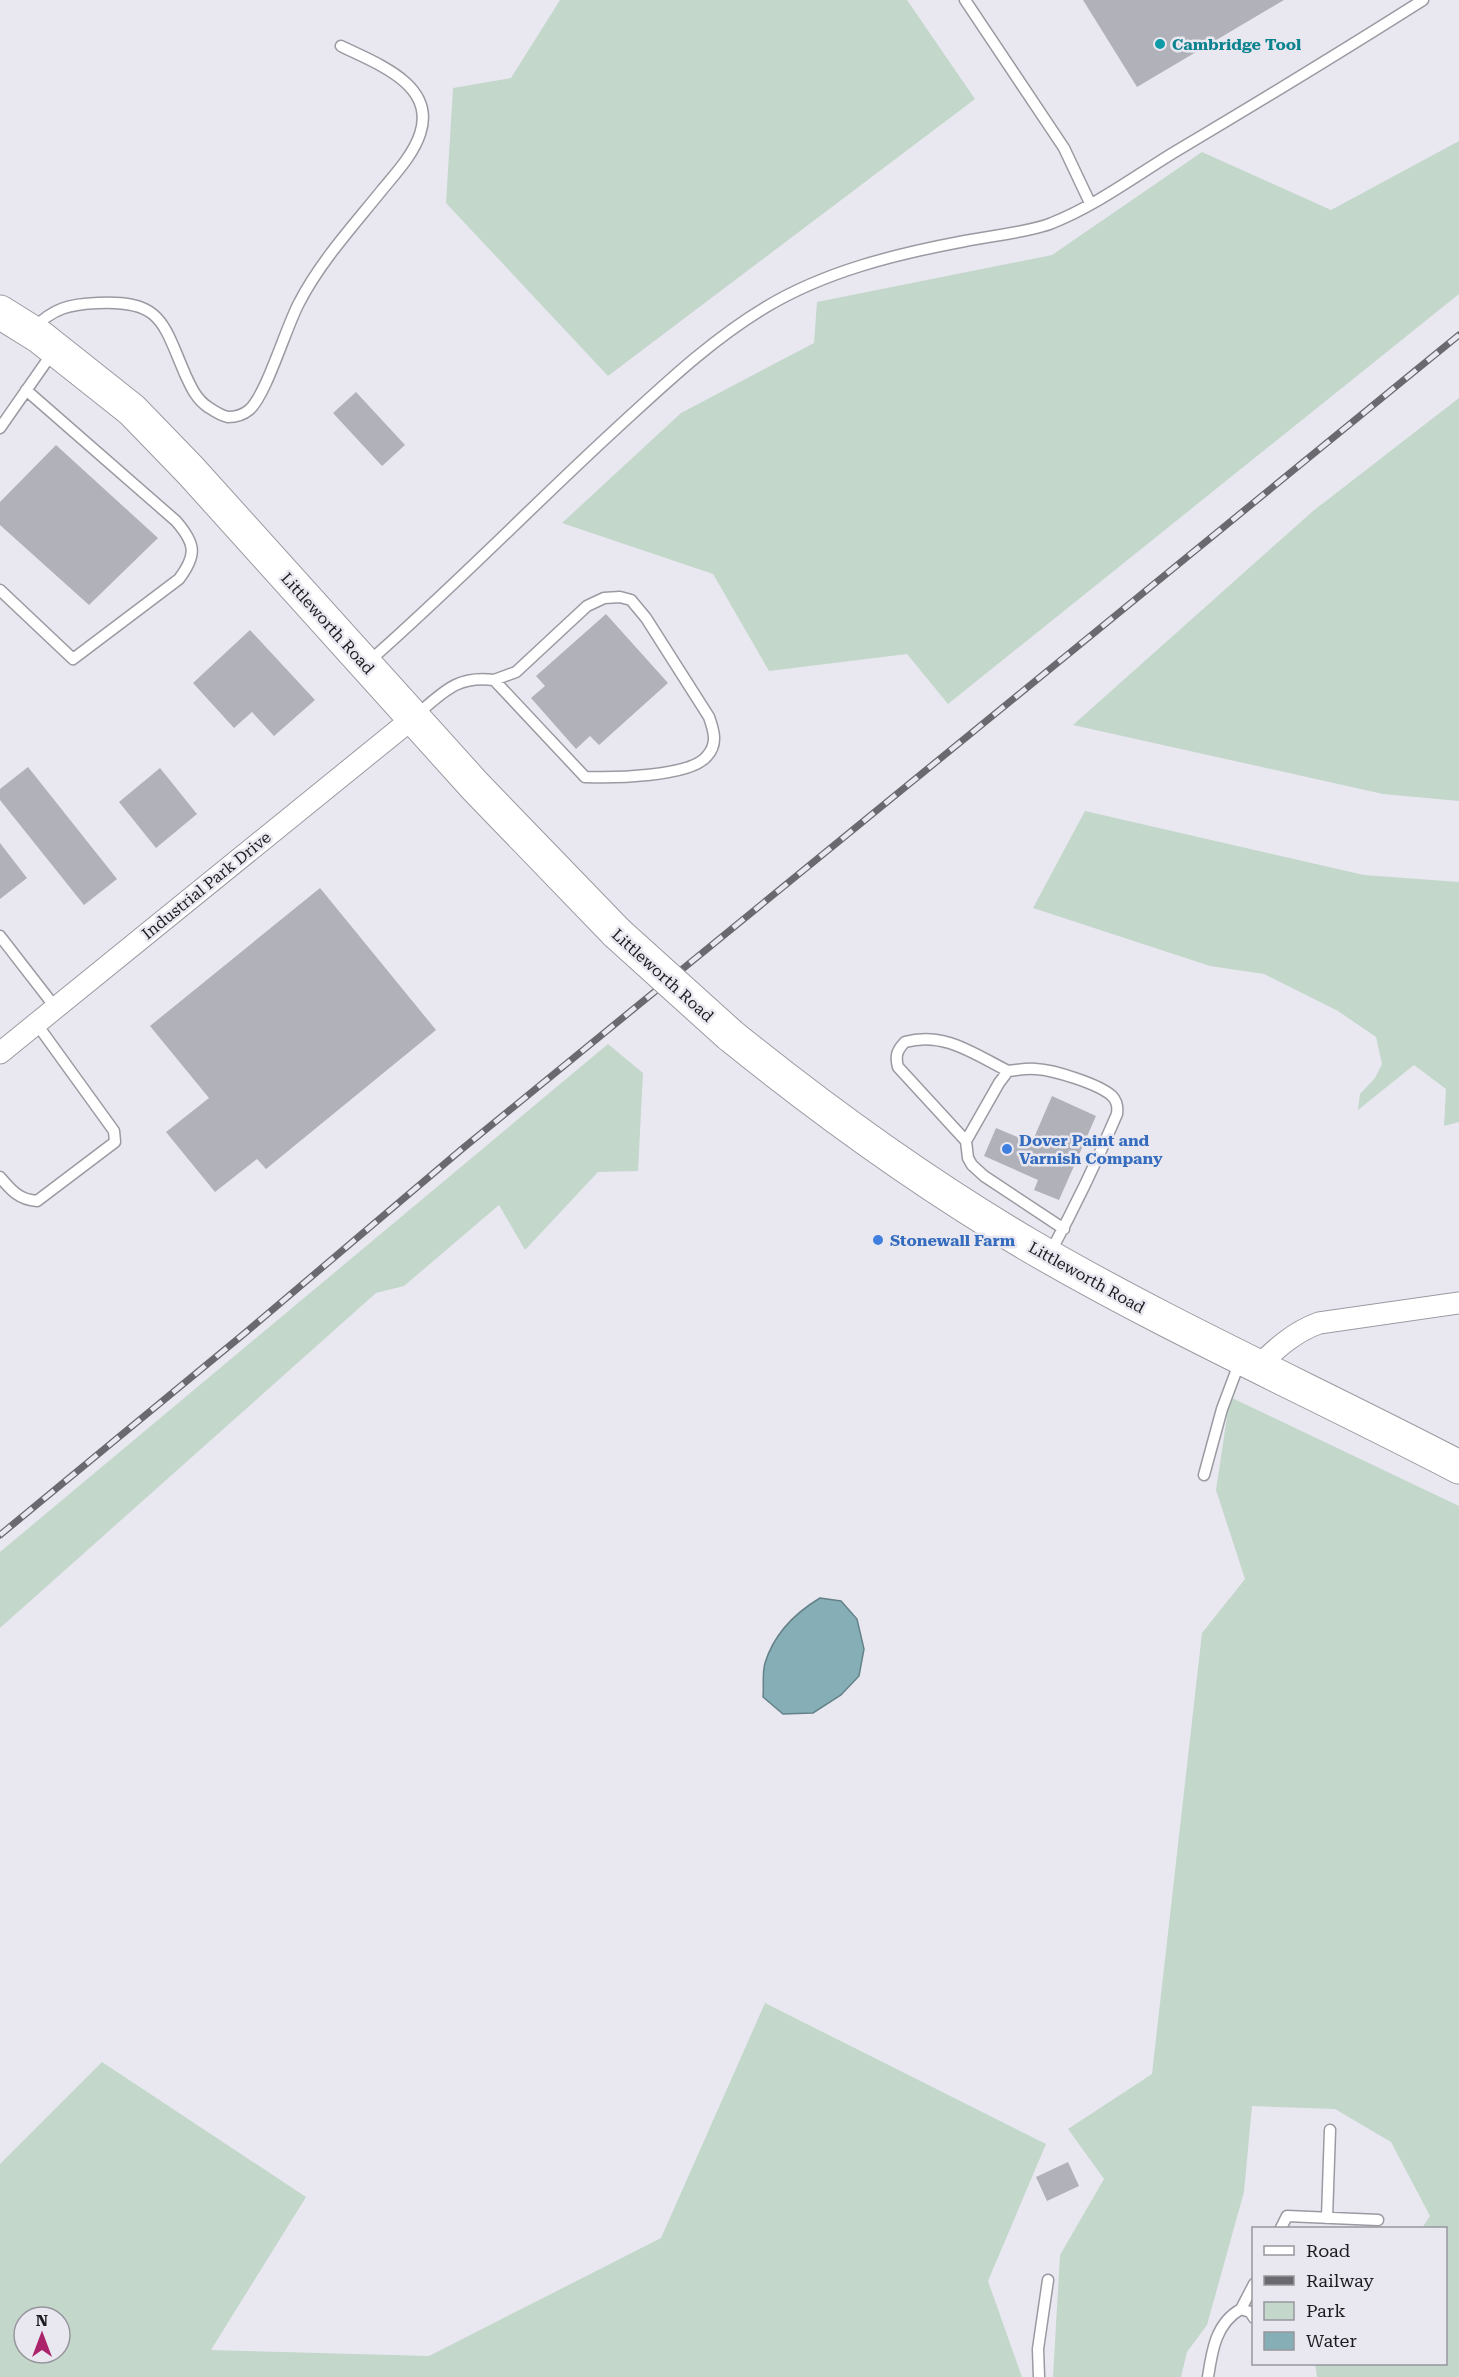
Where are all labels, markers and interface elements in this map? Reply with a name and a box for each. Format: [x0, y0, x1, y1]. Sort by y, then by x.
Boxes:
place label: Cambridge Tool [1172, 35, 1302, 54]
marker: Cambridge Tool [1153, 37, 1167, 51]
street label: Littleworth Road [277, 569, 378, 678]
street label: Industrial Park Drive [138, 827, 275, 943]
street label: Littleworth Road [608, 925, 717, 1026]
place label: Dover Paint and Varnish Company [1019, 1131, 1163, 1168]
marker: Dover Paint and Varnish Company [1000, 1142, 1014, 1156]
place label: Stonewall Farm [890, 1231, 1016, 1250]
marker: Stonewall Farm [871, 1233, 885, 1247]
street label: Littleworth Road [1025, 1238, 1148, 1317]
legend [1252, 2227, 1447, 2365]
text: Road [1306, 2240, 1351, 2261]
text: Railway [1306, 2270, 1374, 2291]
text: Park [1306, 2300, 1346, 2321]
north arrow [12, 2305, 72, 2365]
text: N [36, 2311, 48, 2330]
text: Water [1306, 2330, 1357, 2351]

